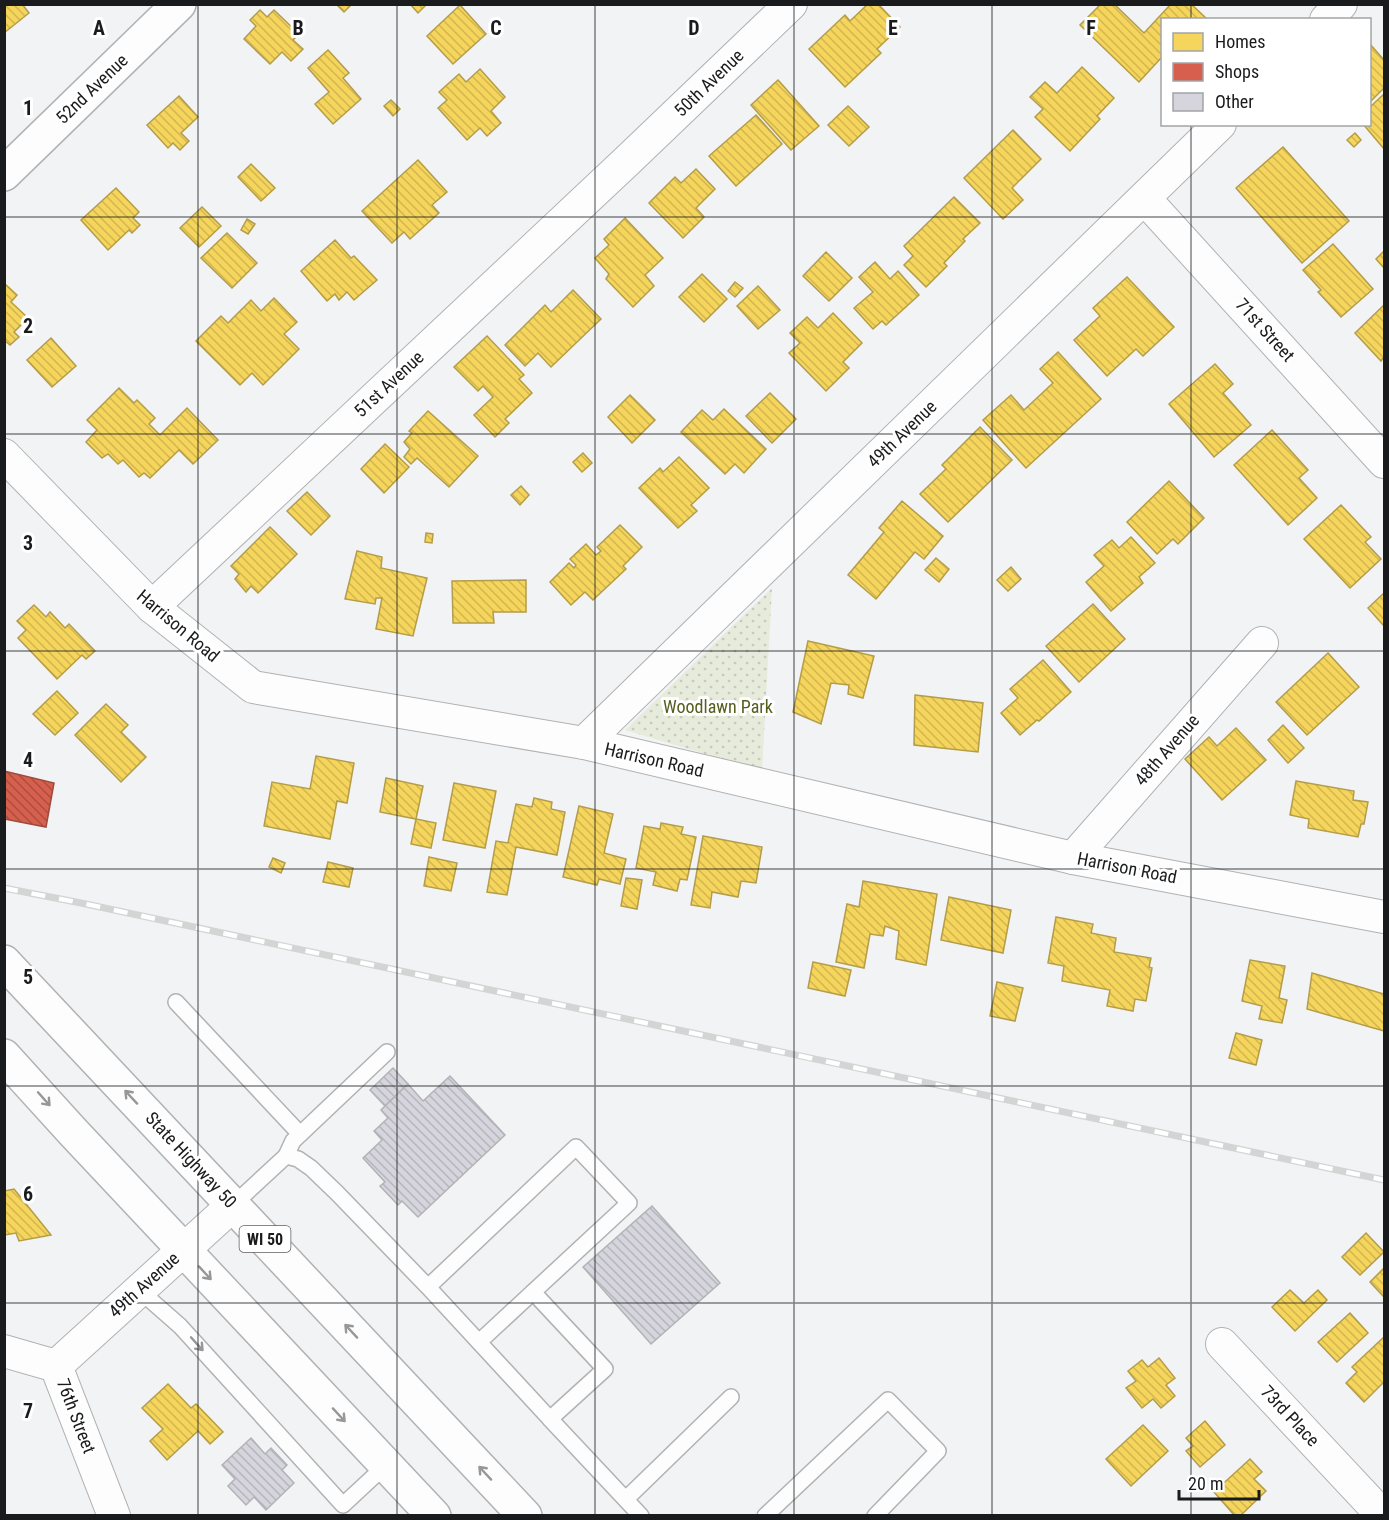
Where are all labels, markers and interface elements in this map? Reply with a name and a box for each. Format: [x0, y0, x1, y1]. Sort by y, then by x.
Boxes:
text: A [93, 16, 105, 40]
text: B [292, 16, 304, 40]
text: C [490, 16, 502, 40]
text: D [688, 16, 700, 40]
text: E [888, 16, 898, 40]
text: F [1086, 16, 1096, 40]
legend [1161, 18, 1371, 126]
text: Homes [1215, 31, 1265, 52]
street label: 50th Avenue [670, 45, 748, 121]
street label: 52nd Avenue [51, 49, 132, 128]
text: Shops [1215, 61, 1259, 82]
text: Other [1215, 91, 1254, 112]
text: 1 [23, 96, 33, 120]
street label: 71st Street [1232, 294, 1299, 366]
text: 2 [23, 314, 33, 338]
street label: 51st Avenue [350, 346, 428, 421]
street label: 49th Avenue [863, 396, 941, 472]
text: 3 [23, 531, 33, 555]
street label: Harrison Road [133, 585, 224, 666]
park label: Woodlawn Park [663, 696, 773, 717]
street label: 48th Avenue [1130, 710, 1203, 790]
street label: Harrison Road [602, 738, 706, 781]
text: 4 [23, 748, 33, 772]
street label: Harrison Road [1075, 848, 1179, 887]
text: 5 [23, 965, 33, 989]
one-way arrow [124, 1090, 138, 1105]
one-way arrow [37, 1092, 51, 1107]
street label: State Highway 50 [142, 1107, 241, 1212]
text: 6 [23, 1182, 33, 1206]
road number: WI 50 [240, 1226, 290, 1252]
street label: 49th Avenue [104, 1247, 183, 1322]
one-way arrow [198, 1265, 212, 1280]
one-way arrow [344, 1324, 358, 1339]
one-way arrow [190, 1336, 204, 1351]
street label: 76th Street [53, 1376, 100, 1456]
street label: 73rd Place [1257, 1381, 1324, 1450]
text: 7 [23, 1399, 33, 1423]
one-way arrow [332, 1407, 346, 1422]
scale bar [1179, 1463, 1258, 1501]
one-way arrow [478, 1466, 492, 1481]
text: 20 m [1188, 1473, 1223, 1494]

